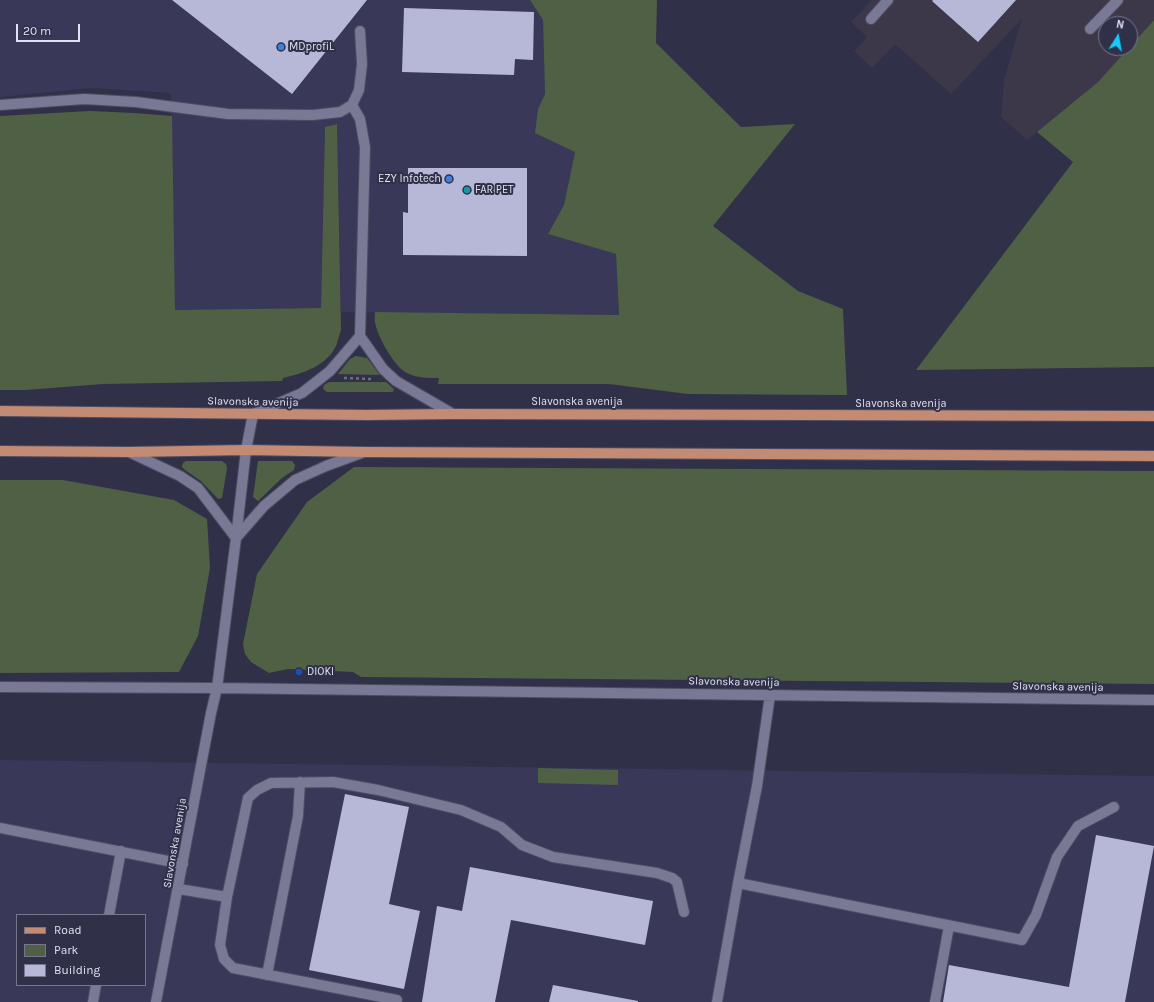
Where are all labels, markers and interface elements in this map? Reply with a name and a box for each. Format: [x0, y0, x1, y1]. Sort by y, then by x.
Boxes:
scale bar [18, 16, 82, 42]
north arrow [1098, 16, 1138, 56]
text: N [1115, 18, 1125, 32]
text: 20 m [23, 24, 51, 38]
place label: MDprofiL [289, 40, 334, 54]
marker: MDprofiL [276, 42, 286, 52]
place label: EZY Infotech [378, 172, 441, 186]
marker: EZY Infotech [444, 174, 454, 184]
place label: FAR PET [475, 183, 514, 197]
marker: FAR PET [462, 185, 472, 195]
street label: Slavonska avenija [207, 395, 299, 409]
street label: Slavonska avenija [531, 395, 623, 409]
street label: Slavonska avenija [855, 397, 947, 411]
place label: DIOKI [307, 665, 334, 679]
marker: DIOKI [294, 667, 304, 677]
street label: Slavonska avenija [688, 675, 780, 689]
street label: Slavonska avenija [1012, 680, 1104, 694]
street label: Slavonska avenija [161, 797, 189, 889]
legend [16, 914, 146, 986]
text: Road [54, 923, 82, 937]
text: Park [54, 943, 78, 957]
text: Building [54, 963, 100, 977]

